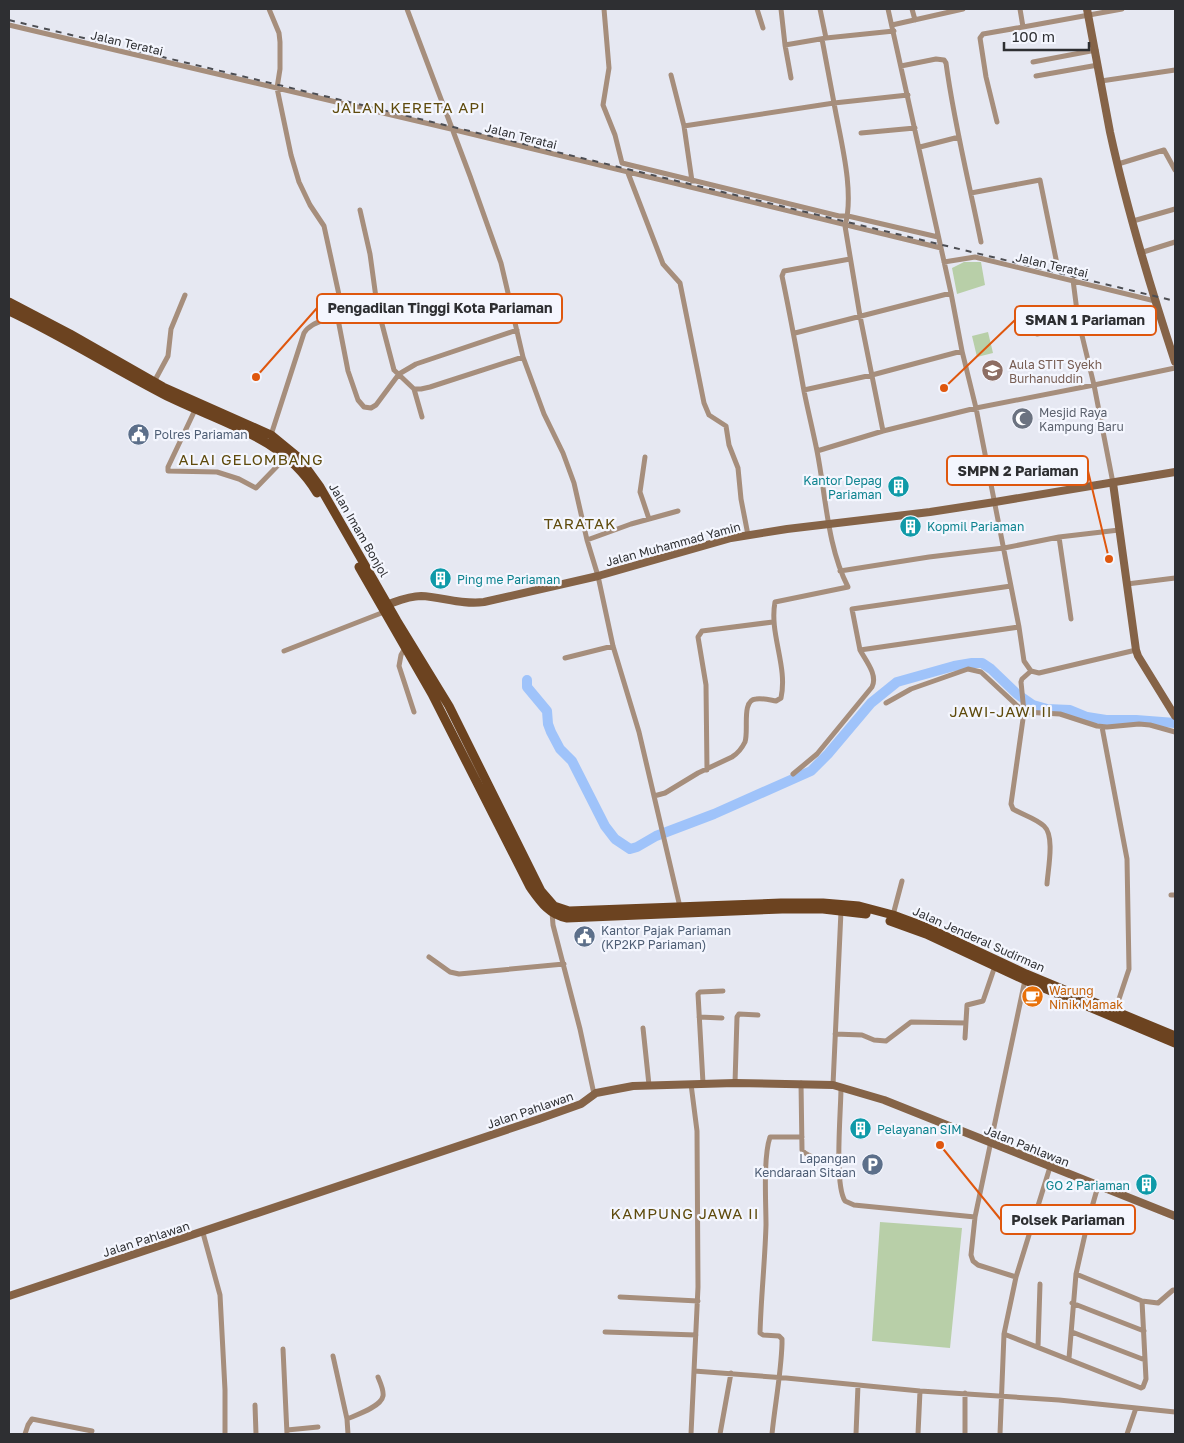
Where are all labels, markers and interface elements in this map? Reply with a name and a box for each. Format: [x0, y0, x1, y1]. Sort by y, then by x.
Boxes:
scale bar [1004, 20, 1089, 52]
street label: Jalan Teratai [89, 27, 165, 59]
text: 100 m [1012, 27, 1055, 45]
district label: JALAN KERETA API [332, 98, 486, 116]
street label: Jalan Teratai [483, 120, 559, 152]
street label: Jalan Teratai [1014, 249, 1090, 281]
callout: Pengadilan Tinggi Kota Pariaman [317, 294, 562, 323]
text: Pengadilan Tinggi Kota Pariaman [328, 299, 552, 316]
callout: SMAN 1 Pariaman [1015, 306, 1156, 335]
text: SMAN 1 Pariaman [1025, 311, 1145, 328]
place label: Aula STIT Syekh Burhanuddin [1009, 357, 1102, 386]
school or university icon: Aula STIT Syekh Burhanuddin [981, 359, 1005, 383]
place label: Mesjid Raya Kampung Baru [1039, 405, 1124, 434]
mosque icon: Mesjid Raya Kampung Baru [1011, 407, 1035, 431]
public building icon: Polres Pariaman [126, 422, 150, 446]
place label: Polres Pariaman [154, 427, 248, 442]
district label: ALAI GELOMBANG [178, 450, 324, 468]
callout: SMPN 2 Pariaman [947, 456, 1088, 485]
text: SMPN 2 Pariaman [958, 462, 1078, 479]
place label: Kantor Depag Pariaman [803, 473, 882, 502]
building icon: Kantor Depag Pariaman [886, 475, 910, 499]
street label: Jalan Imam Bonjol [326, 480, 392, 580]
district label: TARATAK [544, 514, 616, 532]
building icon: Kopmil Pariaman [899, 514, 923, 538]
street label: Jalan Muhammad Yamin [604, 519, 742, 569]
place label: Kopmil Pariaman [927, 519, 1024, 534]
building icon: Ping me Pariaman [429, 567, 453, 591]
place label: Ping me Pariaman [457, 572, 560, 587]
district label: JAWI-JAWI II [949, 702, 1053, 720]
street label: Jalan Jenderal Sudirman [911, 903, 1047, 975]
place label: Kantor Pajak Pariaman (KP2KP Pariaman) [601, 923, 731, 952]
public building icon: Kantor Pajak Pariaman (KP2KP Pariaman) [573, 925, 597, 949]
place label: Warung Ninik Mamak [1049, 983, 1123, 1012]
cafe icon: Warung Ninik Mamak [1021, 985, 1045, 1009]
street label: Jalan Pahlawan [485, 1088, 575, 1132]
building icon: Pelayanan SIM [849, 1117, 873, 1141]
place label: Pelayanan SIM [877, 1122, 962, 1137]
street label: Jalan Pahlawan [982, 1122, 1072, 1170]
place label: Lapangan Kendaraan Sitaan [754, 1151, 856, 1180]
parking icon: Lapangan Kendaraan Sitaan [860, 1153, 884, 1177]
building icon: GO 2 Pariaman [1134, 1173, 1158, 1197]
place label: GO 2 Pariaman [1046, 1178, 1130, 1193]
district label: KAMPUNG JAWA II [611, 1204, 759, 1222]
callout: Polsek Pariaman [1001, 1205, 1135, 1234]
text: Polsek Pariaman [1011, 1211, 1125, 1228]
street label: Jalan Pahlawan [101, 1218, 191, 1260]

